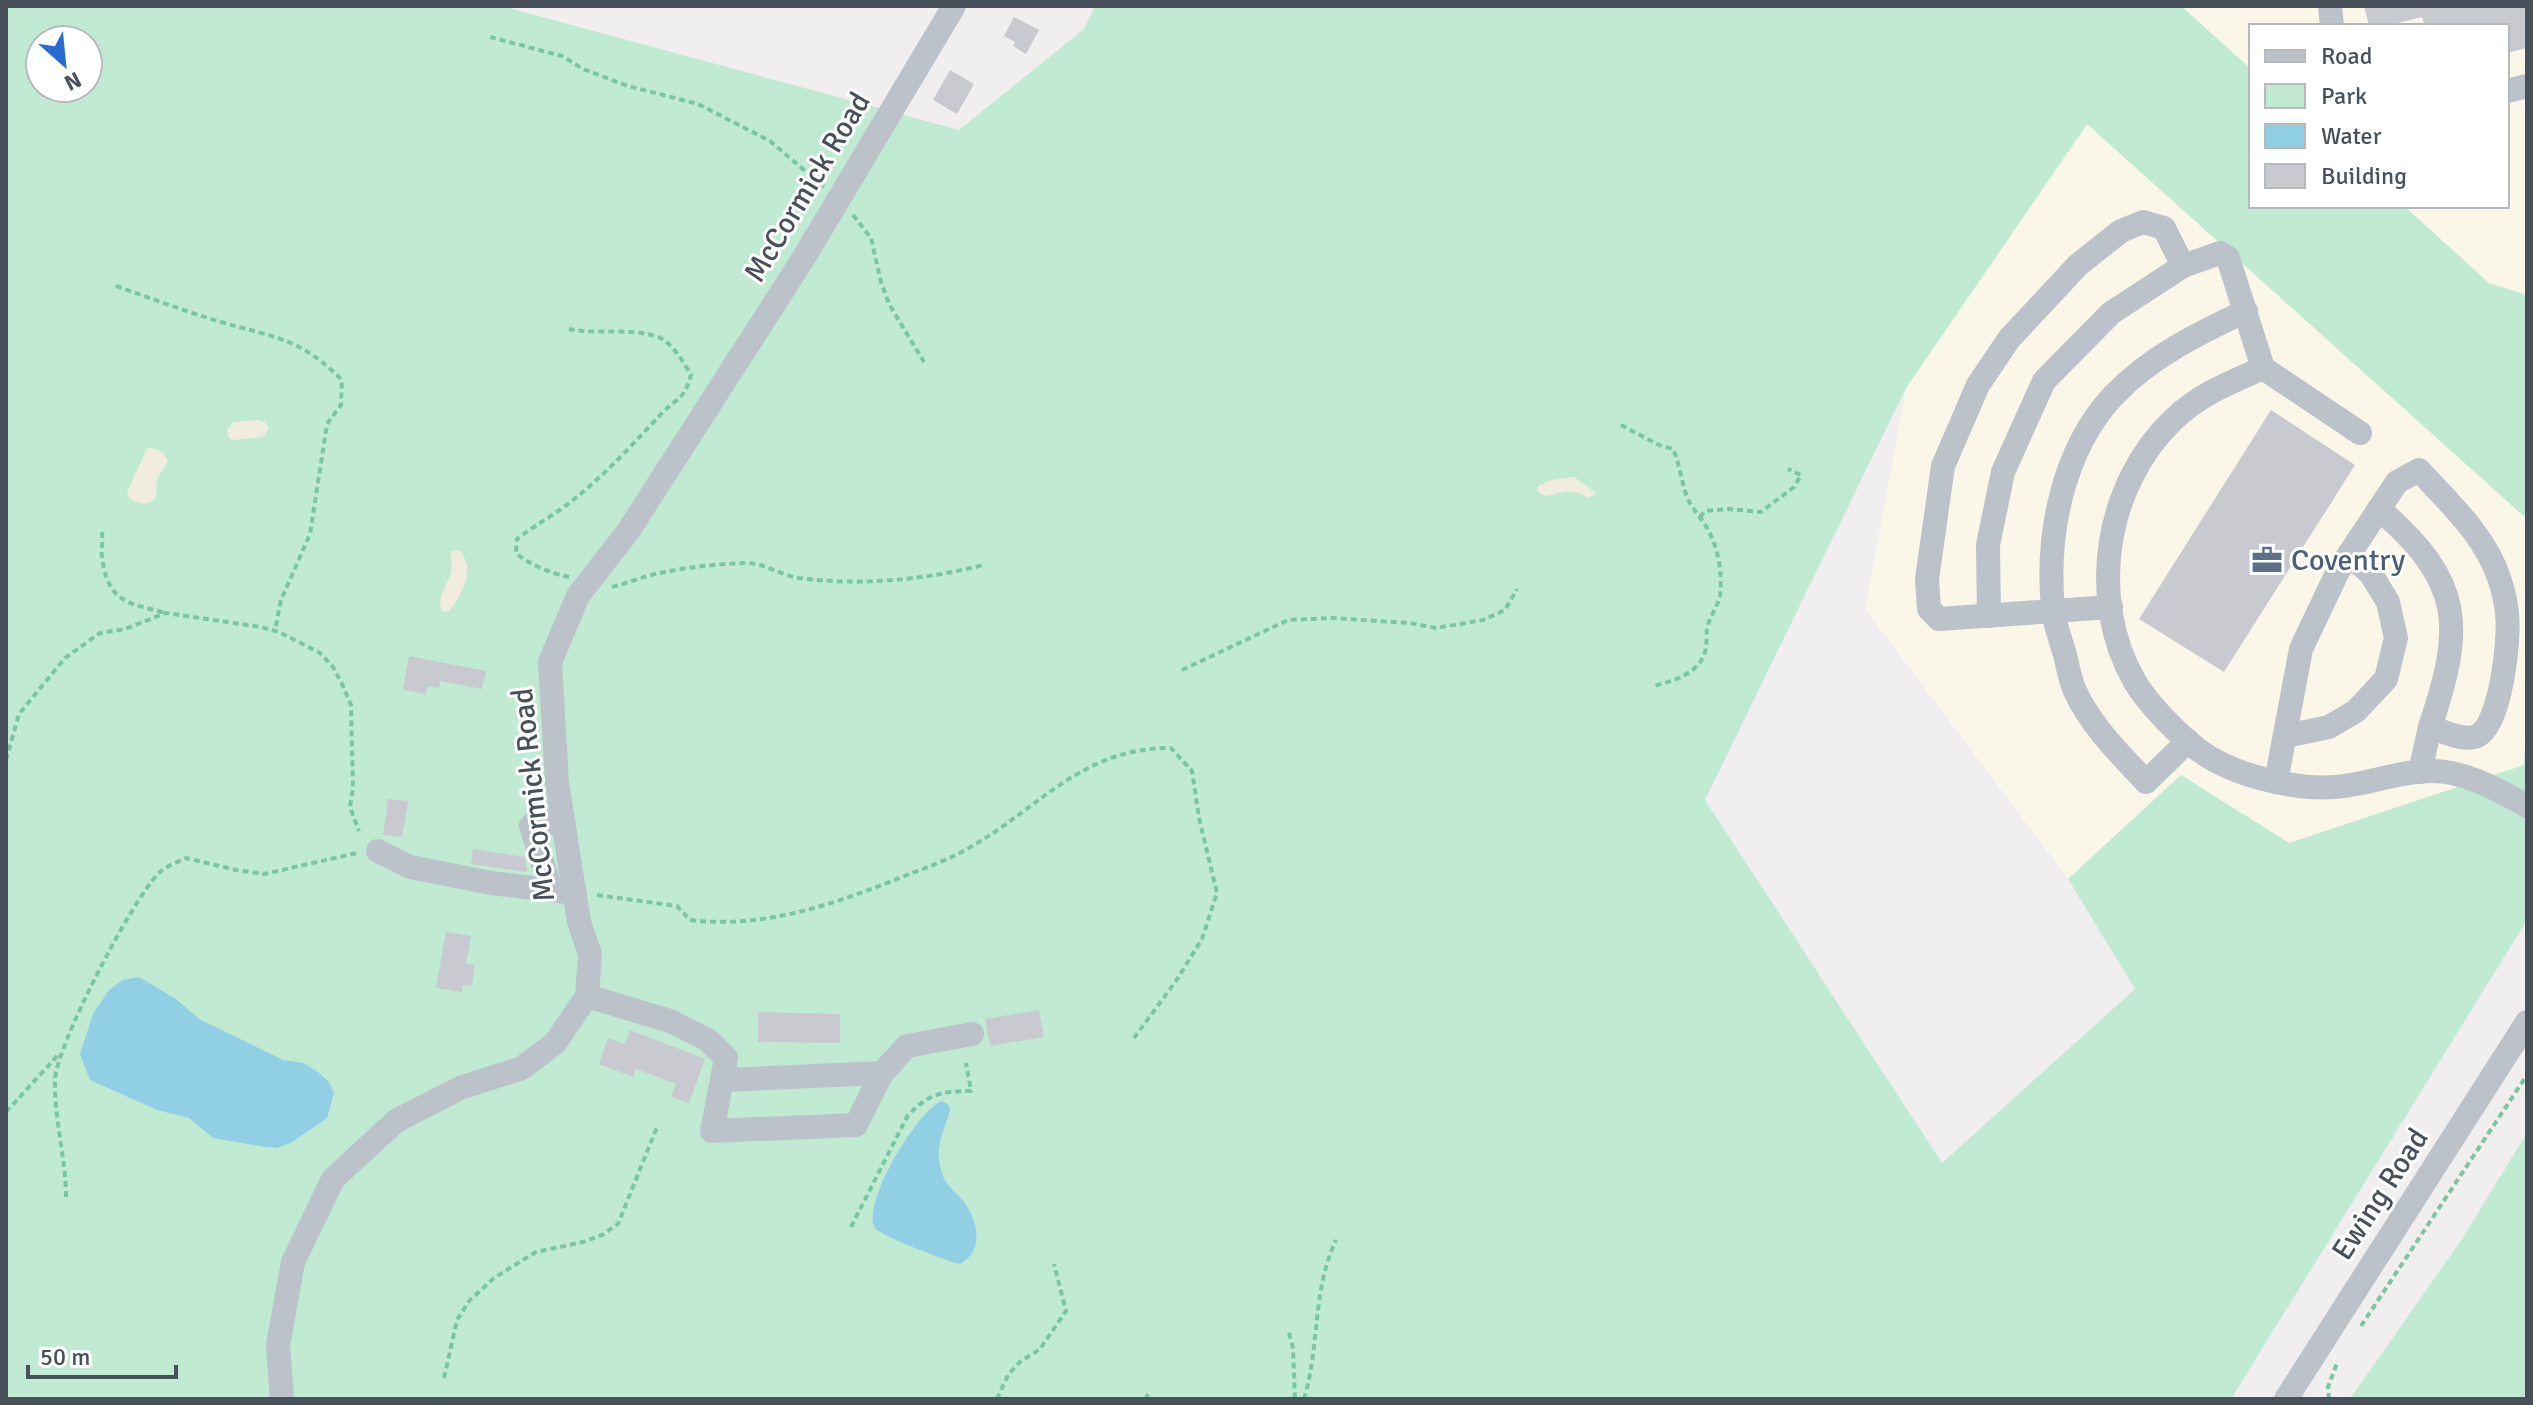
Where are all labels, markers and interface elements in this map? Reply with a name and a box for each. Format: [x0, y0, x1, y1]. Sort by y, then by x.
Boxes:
north arrow [24, 24, 104, 104]
legend [2249, 24, 2509, 208]
text: Road [2321, 41, 2372, 71]
text: N [60, 66, 86, 97]
text: Park [2321, 81, 2367, 111]
street label: McCormick Road [736, 86, 879, 289]
text: Water [2321, 121, 2382, 151]
text: Building [2321, 161, 2407, 191]
place label: Coventry [2291, 542, 2405, 579]
office icon: Coventry [2250, 543, 2284, 577]
street label: McCormick Road [504, 686, 563, 904]
street label: Ewing Road [2324, 1121, 2437, 1267]
scale bar [28, 1329, 176, 1379]
text: 50 m [40, 1342, 90, 1372]

